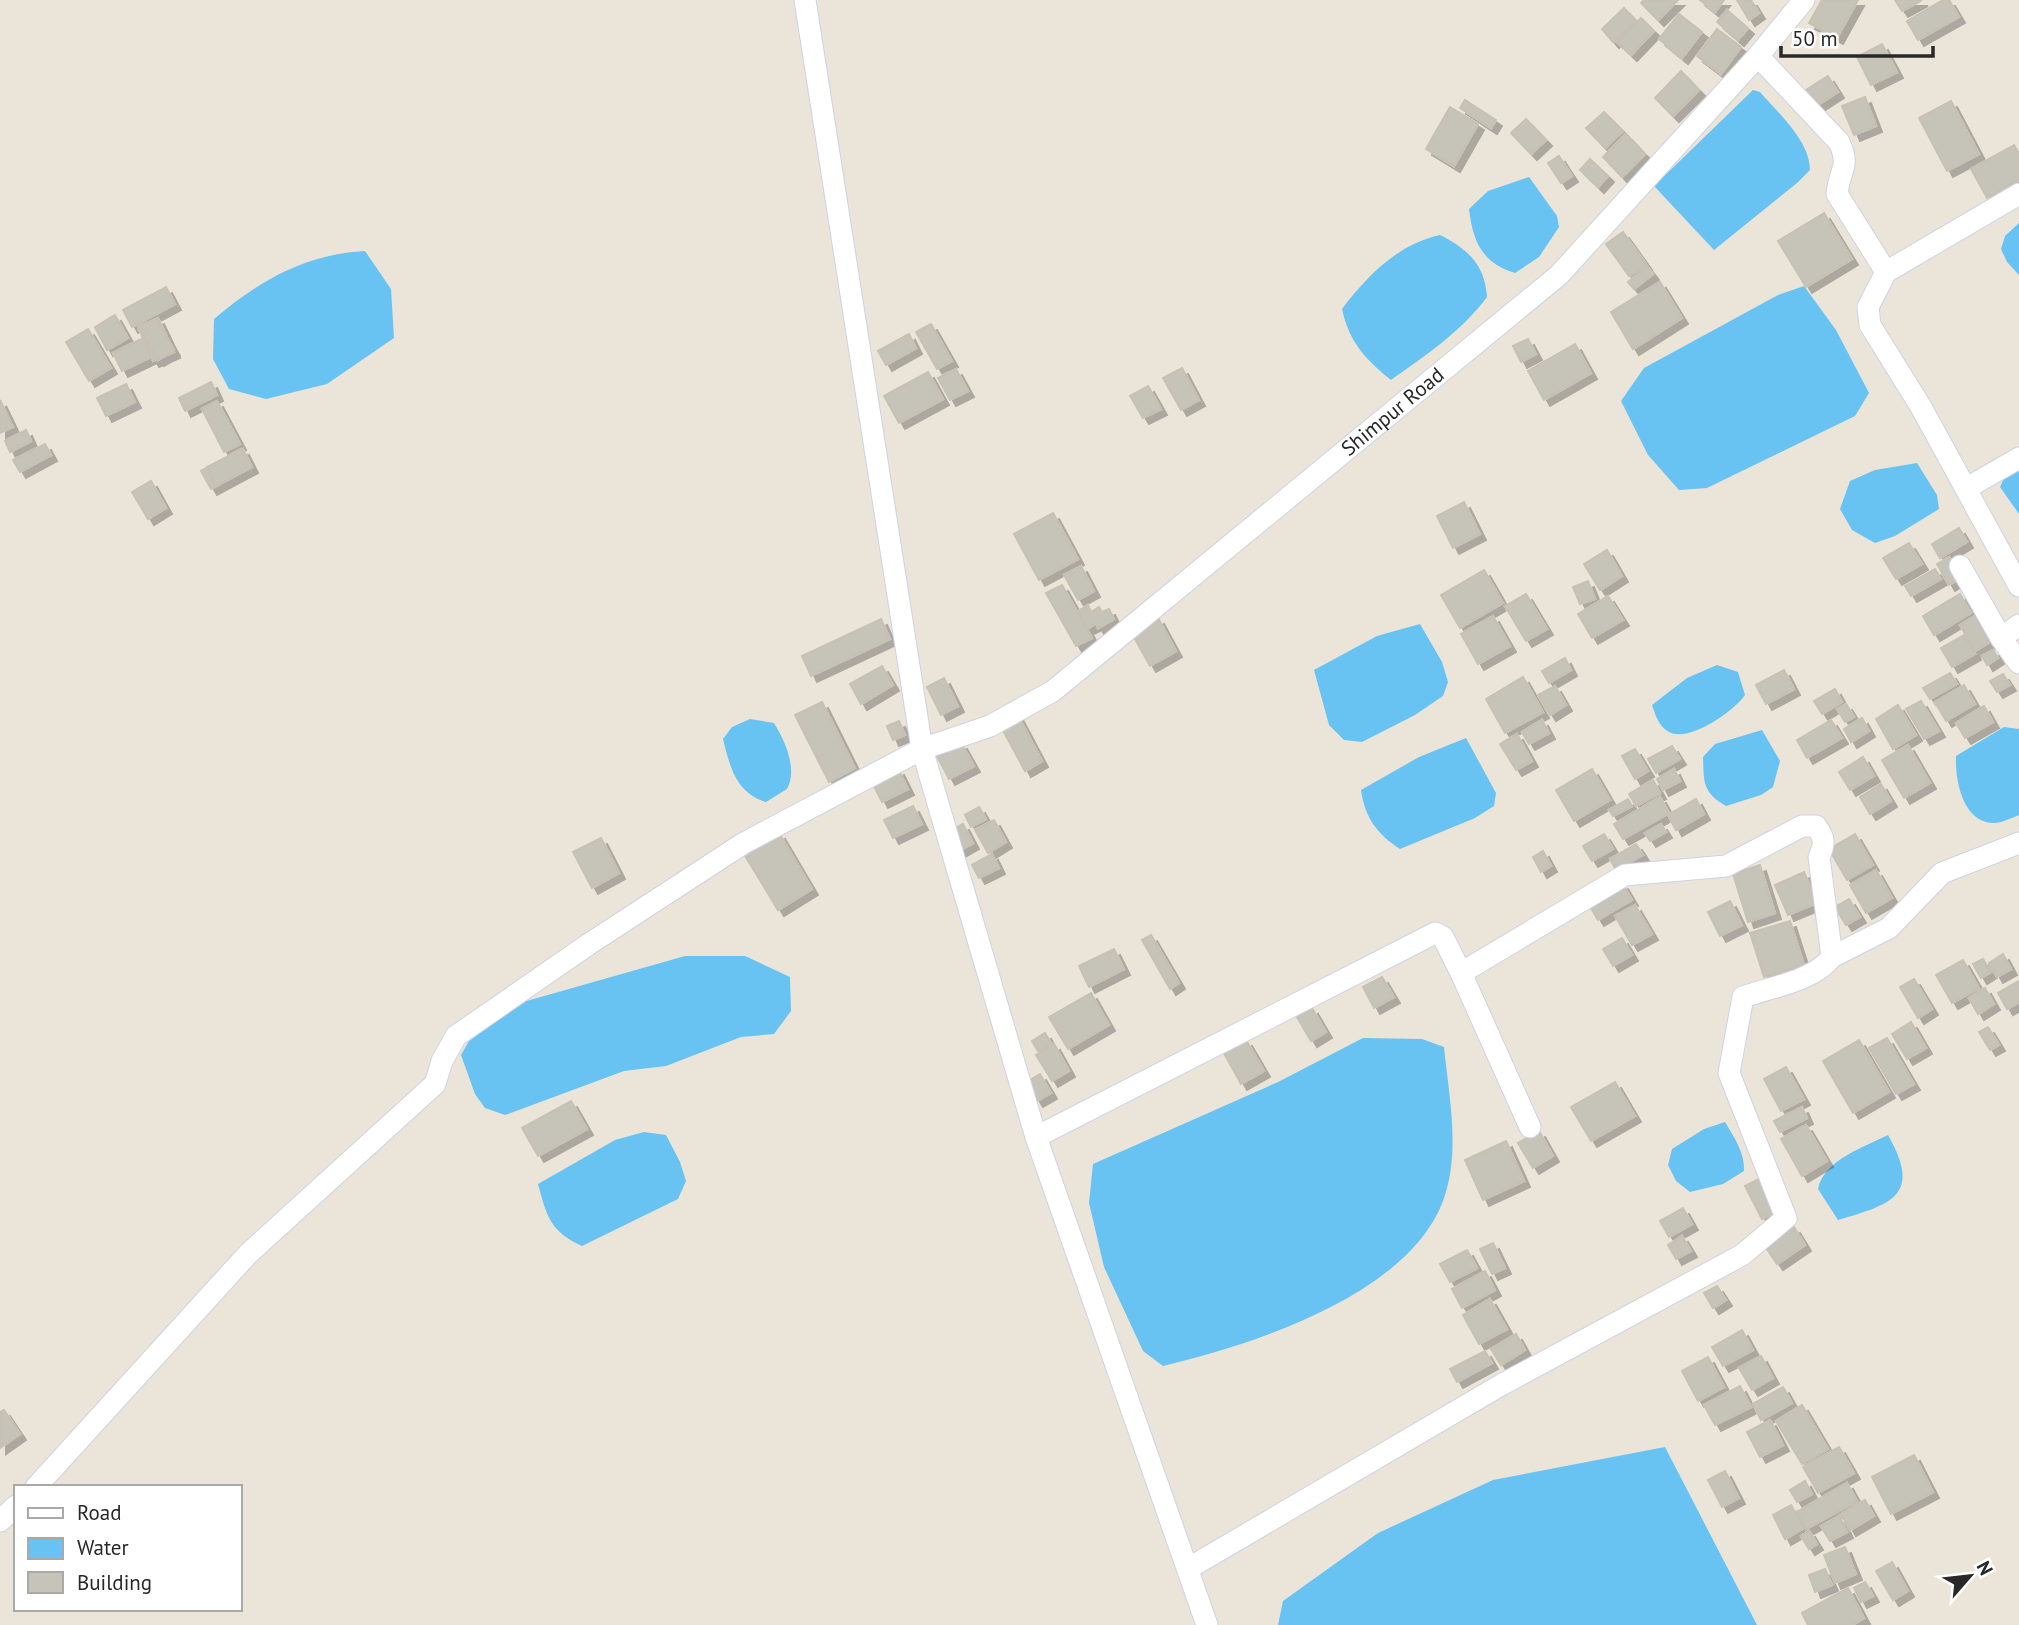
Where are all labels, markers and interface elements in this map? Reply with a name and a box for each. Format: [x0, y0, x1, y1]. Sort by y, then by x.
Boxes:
scale bar [1781, 14, 1933, 58]
text: 50 m [1792, 25, 1838, 52]
street label: Shimpur Road [1335, 361, 1449, 462]
legend [14, 1485, 242, 1611]
text: Road [77, 1499, 121, 1526]
text: Water [77, 1534, 129, 1561]
north arrow [1935, 1541, 2005, 1611]
text: N [1971, 1557, 1999, 1579]
text: Building [77, 1569, 152, 1596]

